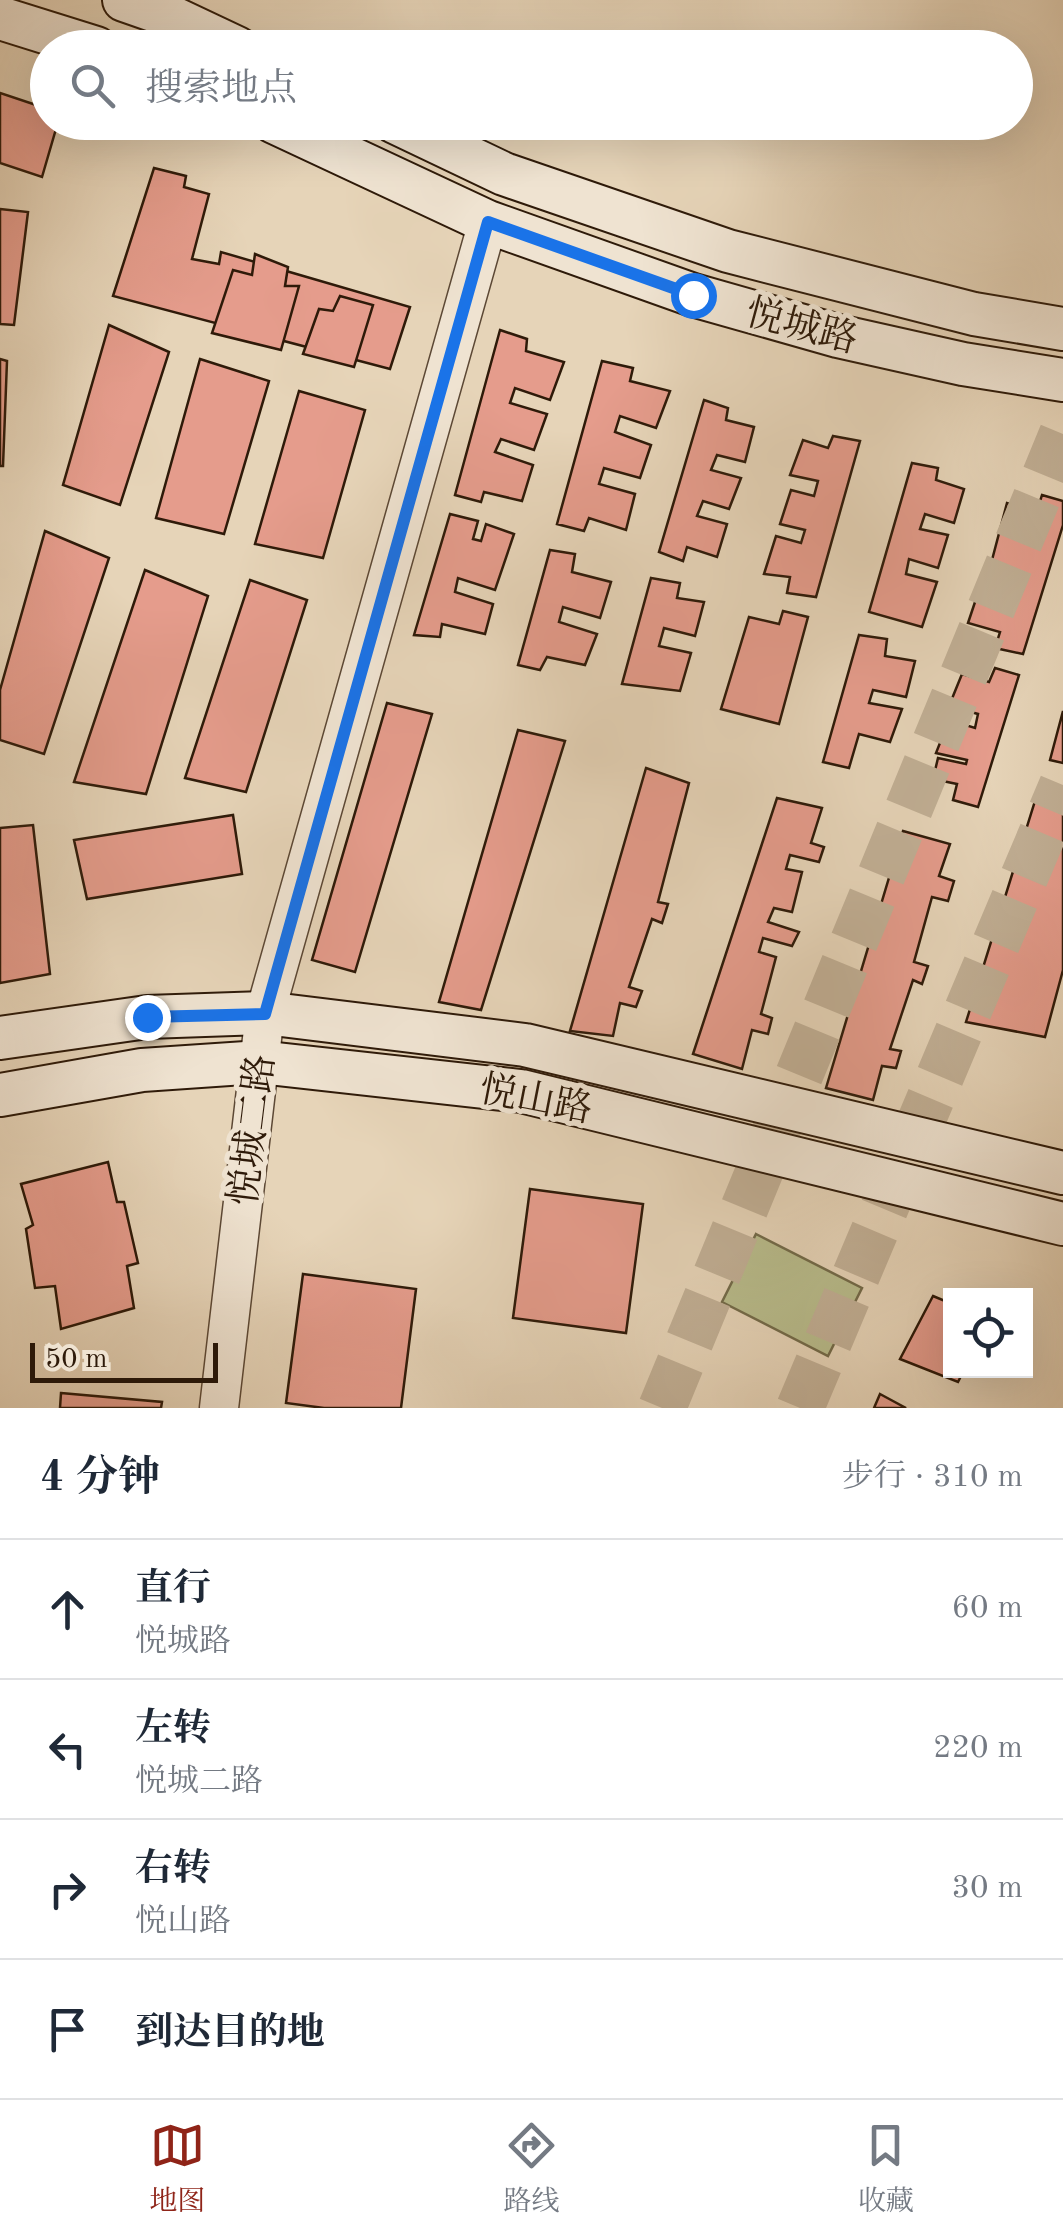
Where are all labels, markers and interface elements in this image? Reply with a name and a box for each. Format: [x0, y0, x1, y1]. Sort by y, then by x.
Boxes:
search box [30, 30, 1033, 140]
icon: search [65, 58, 120, 113]
text: 搜索地点 [145, 71, 297, 109]
route start [671, 273, 717, 319]
street label: 悦城路 [741, 292, 862, 361]
route end [125, 995, 171, 1041]
street label: 悦城二路 [223, 1052, 282, 1208]
street label: 悦山路 [476, 1068, 596, 1130]
map controls [943, 1288, 1033, 1378]
button: locate [943, 1288, 1033, 1378]
scale bar [30, 1338, 218, 1382]
text: 50 m [45, 1346, 108, 1374]
text: 4 分钟 [40, 1458, 160, 1500]
text: 步行 · 310 m [842, 1462, 1023, 1494]
text: 直行 [135, 1571, 211, 1609]
icon: ahead [40, 1582, 95, 1637]
text: 60 m [952, 1593, 1023, 1625]
text: 悦城路 [135, 1627, 231, 1659]
text: 左转 [135, 1711, 211, 1749]
icon: left [40, 1722, 95, 1777]
text: 220 m [933, 1733, 1023, 1765]
text: 悦城二路 [135, 1767, 263, 1799]
text: 右转 [135, 1851, 211, 1889]
icon: right [40, 1862, 95, 1917]
text: 30 m [952, 1873, 1023, 1905]
text: 悦山路 [135, 1907, 231, 1939]
icon: arrive [40, 2002, 95, 2057]
text: 到达目的地 [135, 2015, 325, 2053]
tab: 地图 [149, 2118, 205, 2221]
tab: 路线 [503, 2118, 560, 2221]
tab: 收藏 [858, 2118, 914, 2221]

